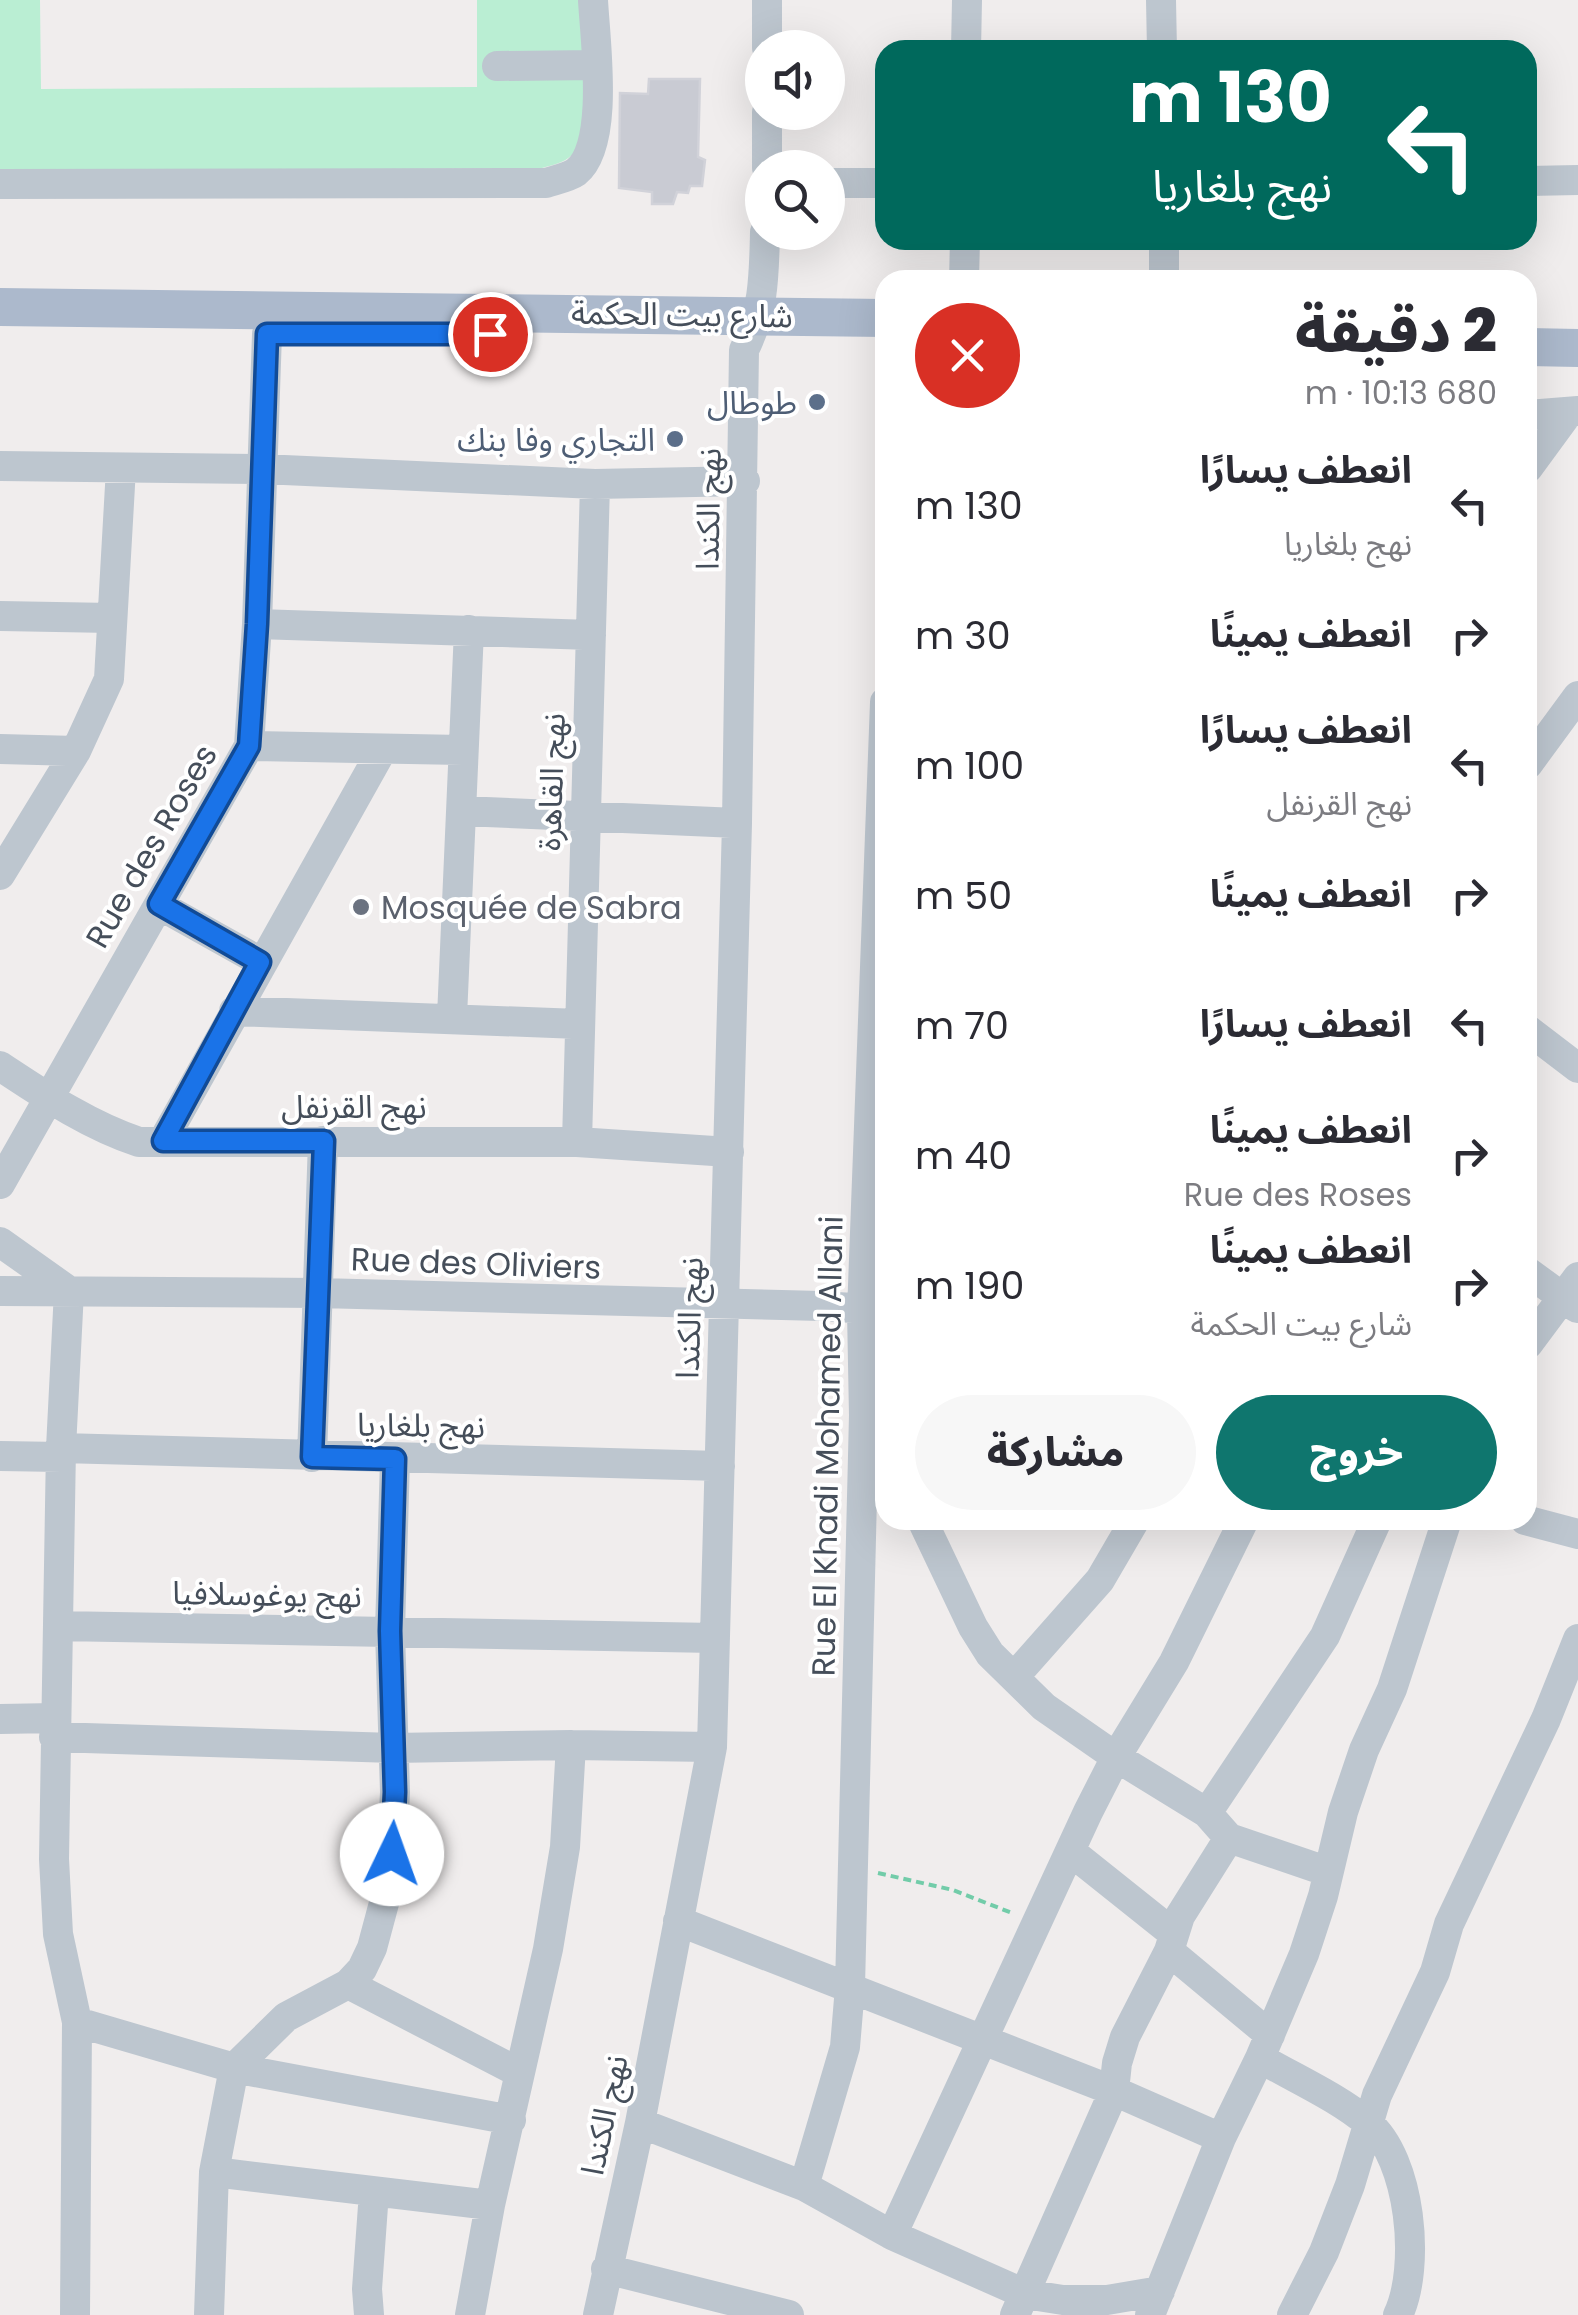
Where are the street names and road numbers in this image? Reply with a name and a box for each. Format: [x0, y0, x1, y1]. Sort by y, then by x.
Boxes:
street label: شارع بيت الحكمة [571, 290, 793, 340]
street label: نهج الكندا [684, 448, 734, 570]
street label: نهج القاهرة [526, 712, 578, 852]
street label: Rue des Roses [74, 736, 228, 956]
street label: نهج القرنفل [281, 1084, 427, 1131]
street label: Rue El Khadi Mohamed Allani [800, 1215, 854, 1677]
street label: Rue des Oliviers [350, 1236, 602, 1290]
street label: نهج الكندا [664, 1256, 716, 1380]
street label: نهج بلغاريا [357, 1401, 485, 1451]
street label: نهج يوغوسلافيا [172, 1570, 362, 1620]
street label: نهج الكندا [569, 2051, 641, 2180]

